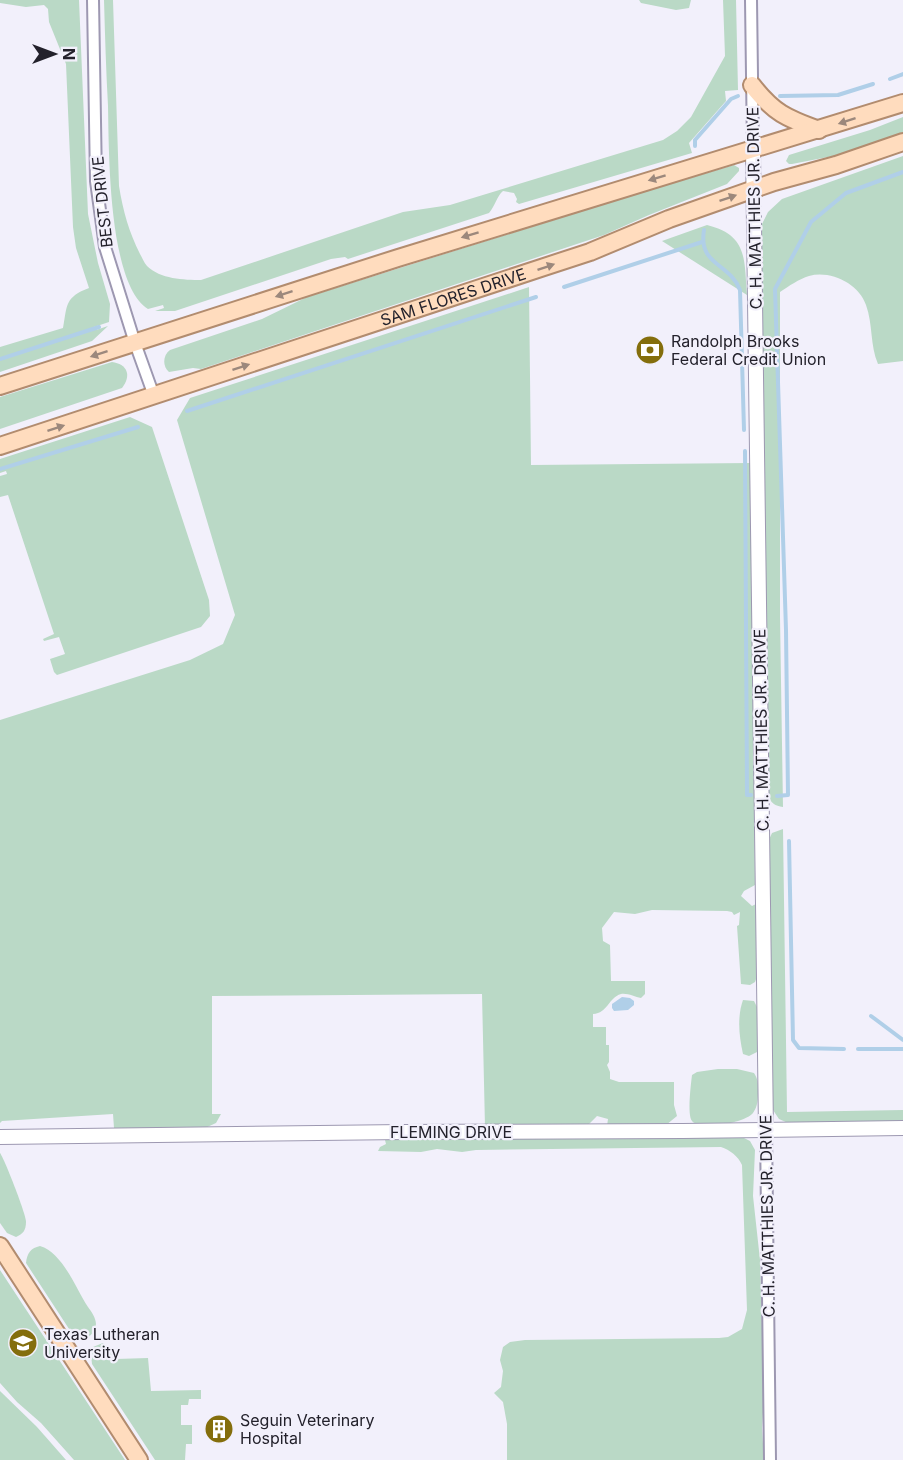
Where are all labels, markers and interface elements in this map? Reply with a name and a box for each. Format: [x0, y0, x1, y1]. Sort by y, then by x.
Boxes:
north arrow [24, 24, 84, 84]
text: N [59, 48, 79, 60]
street label: C. H. MATTHIES JR. DRIVE [742, 107, 766, 309]
one-way arrow [838, 117, 856, 127]
street label: BEST DRIVE [87, 155, 117, 249]
one-way arrow [648, 174, 666, 183]
one-way arrow [720, 193, 738, 203]
one-way arrow [461, 231, 479, 240]
one-way arrow [537, 262, 555, 271]
street label: SAM FLORES DRIVE [378, 264, 528, 330]
one-way arrow [275, 290, 293, 300]
place label: Randolph Brooks Federal Credit Union [671, 331, 826, 369]
bank icon: Randolph Brooks Federal Credit Union [634, 334, 666, 366]
one-way arrow [90, 350, 108, 360]
one-way arrow [232, 362, 250, 372]
one-way arrow [47, 422, 65, 432]
street label: C. H. MATTHIES JR. DRIVE [749, 629, 773, 831]
street label: C. H. MATTHIES JR. DRIVE [755, 1115, 779, 1317]
street label: FLEMING DRIVE [390, 1122, 512, 1142]
place label: Texas Lutheran University [44, 1324, 160, 1362]
school or university icon: Texas Lutheran University [7, 1327, 39, 1359]
place label: Seguin Veterinary Hospital [240, 1410, 375, 1448]
building icon: Seguin Veterinary Hospital [203, 1413, 235, 1445]

